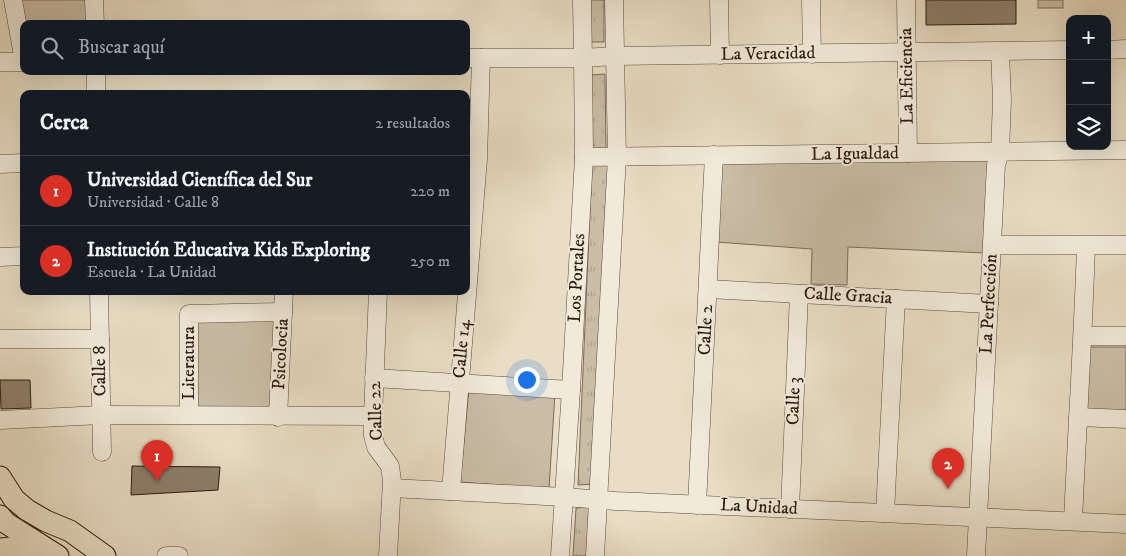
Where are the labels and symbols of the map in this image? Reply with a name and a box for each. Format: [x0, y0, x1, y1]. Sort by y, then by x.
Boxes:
street label: La Eficiencia [895, 27, 919, 124]
street label: La Veracidad [720, 42, 816, 66]
street label: La Igualdad [811, 142, 899, 166]
street label: Los Portales [564, 233, 590, 323]
street label: La Perfección [975, 253, 1003, 355]
street label: Calle Gracia [803, 283, 893, 309]
street label: Calle 2 [694, 304, 718, 356]
street label: Psicolocia [268, 317, 294, 390]
street label: Calle 14 [448, 318, 476, 379]
street label: Literatura [178, 326, 200, 400]
street label: Calle 8 [89, 345, 111, 397]
your location [514, 367, 540, 393]
street label: Calle 3 [782, 376, 806, 426]
street label: Calle 22 [364, 381, 388, 441]
pin: 1 [141, 440, 173, 481]
pin: 2 [932, 448, 964, 489]
street label: La Unidad [720, 494, 798, 520]

